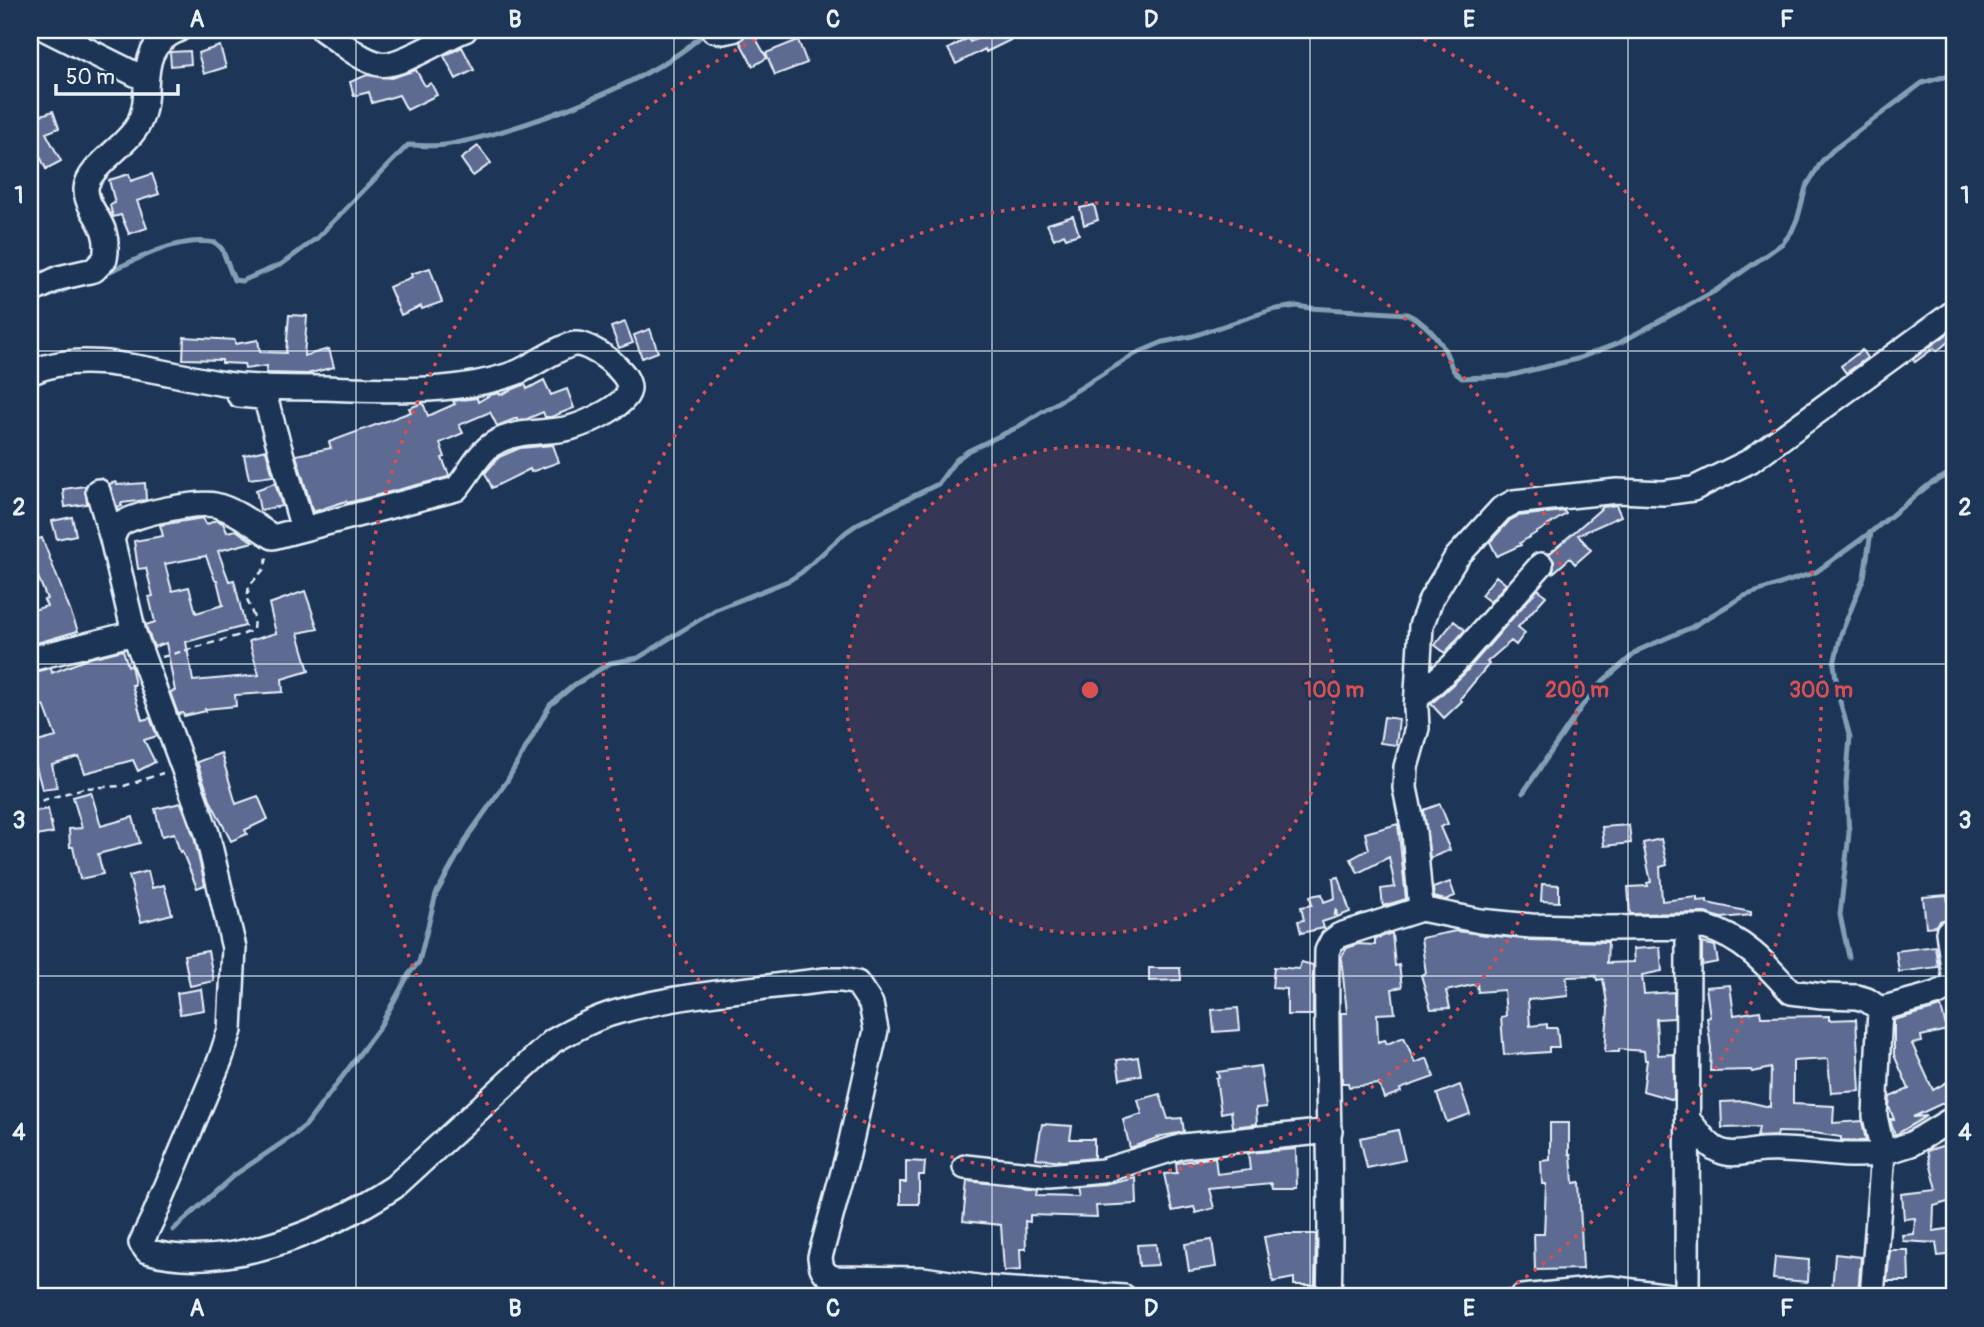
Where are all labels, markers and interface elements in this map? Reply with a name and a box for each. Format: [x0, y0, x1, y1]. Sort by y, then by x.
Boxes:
text: A [190, 5, 205, 34]
text: B [508, 5, 522, 34]
text: C [826, 5, 840, 34]
text: D [1144, 5, 1158, 34]
text: E [1463, 5, 1475, 34]
text: F [1780, 5, 1794, 34]
scale bar [56, 52, 178, 96]
text: 50 m [66, 64, 115, 91]
text: 1 [15, 181, 24, 210]
text: 1 [1961, 181, 1970, 210]
text: 2 [13, 493, 26, 522]
text: 2 [1959, 493, 1972, 522]
text: 100 m [1304, 677, 1364, 704]
text: 200 m [1545, 677, 1609, 704]
text: 300 m [1789, 677, 1853, 704]
centre of rings [1078, 678, 1102, 702]
text: 3 [13, 806, 25, 835]
text: 3 [1959, 806, 1971, 835]
text: 4 [12, 1118, 26, 1147]
text: 4 [1958, 1118, 1972, 1147]
text: A [190, 1294, 205, 1323]
text: B [508, 1294, 522, 1323]
text: C [826, 1294, 840, 1323]
text: D [1144, 1294, 1158, 1323]
text: E [1463, 1294, 1475, 1323]
text: F [1780, 1294, 1794, 1323]

